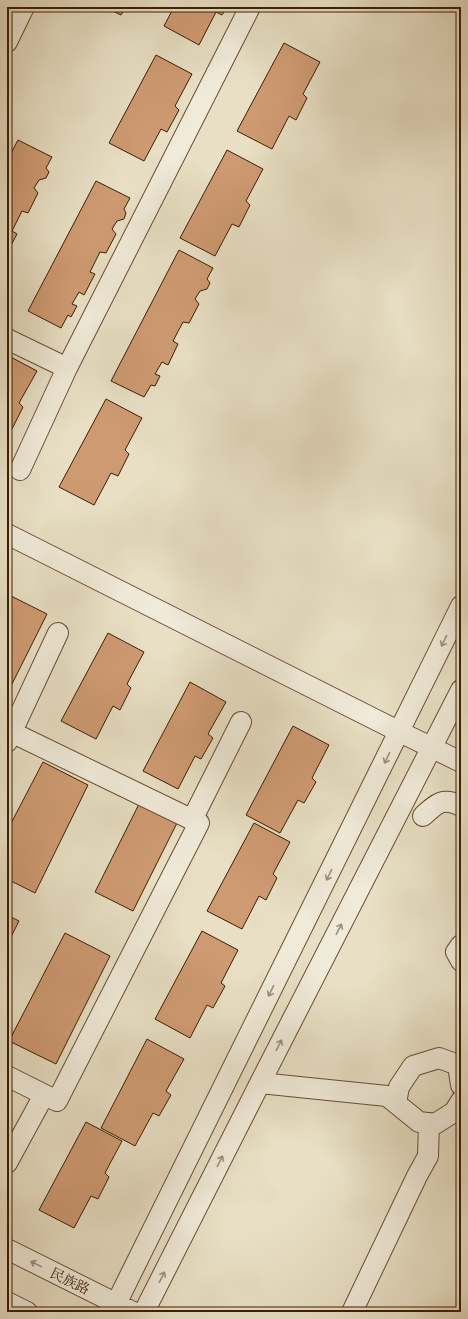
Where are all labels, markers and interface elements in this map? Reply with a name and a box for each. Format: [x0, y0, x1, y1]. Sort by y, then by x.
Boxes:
one-way arrow [440, 635, 447, 647]
one-way arrow [383, 752, 390, 764]
one-way arrow [325, 868, 332, 880]
one-way arrow [335, 924, 343, 936]
one-way arrow [267, 985, 274, 997]
one-way arrow [276, 1039, 283, 1051]
one-way arrow [217, 1155, 225, 1167]
one-way arrow [30, 1259, 42, 1267]
street label: 民族路 [47, 1264, 93, 1298]
one-way arrow [159, 1271, 166, 1283]

